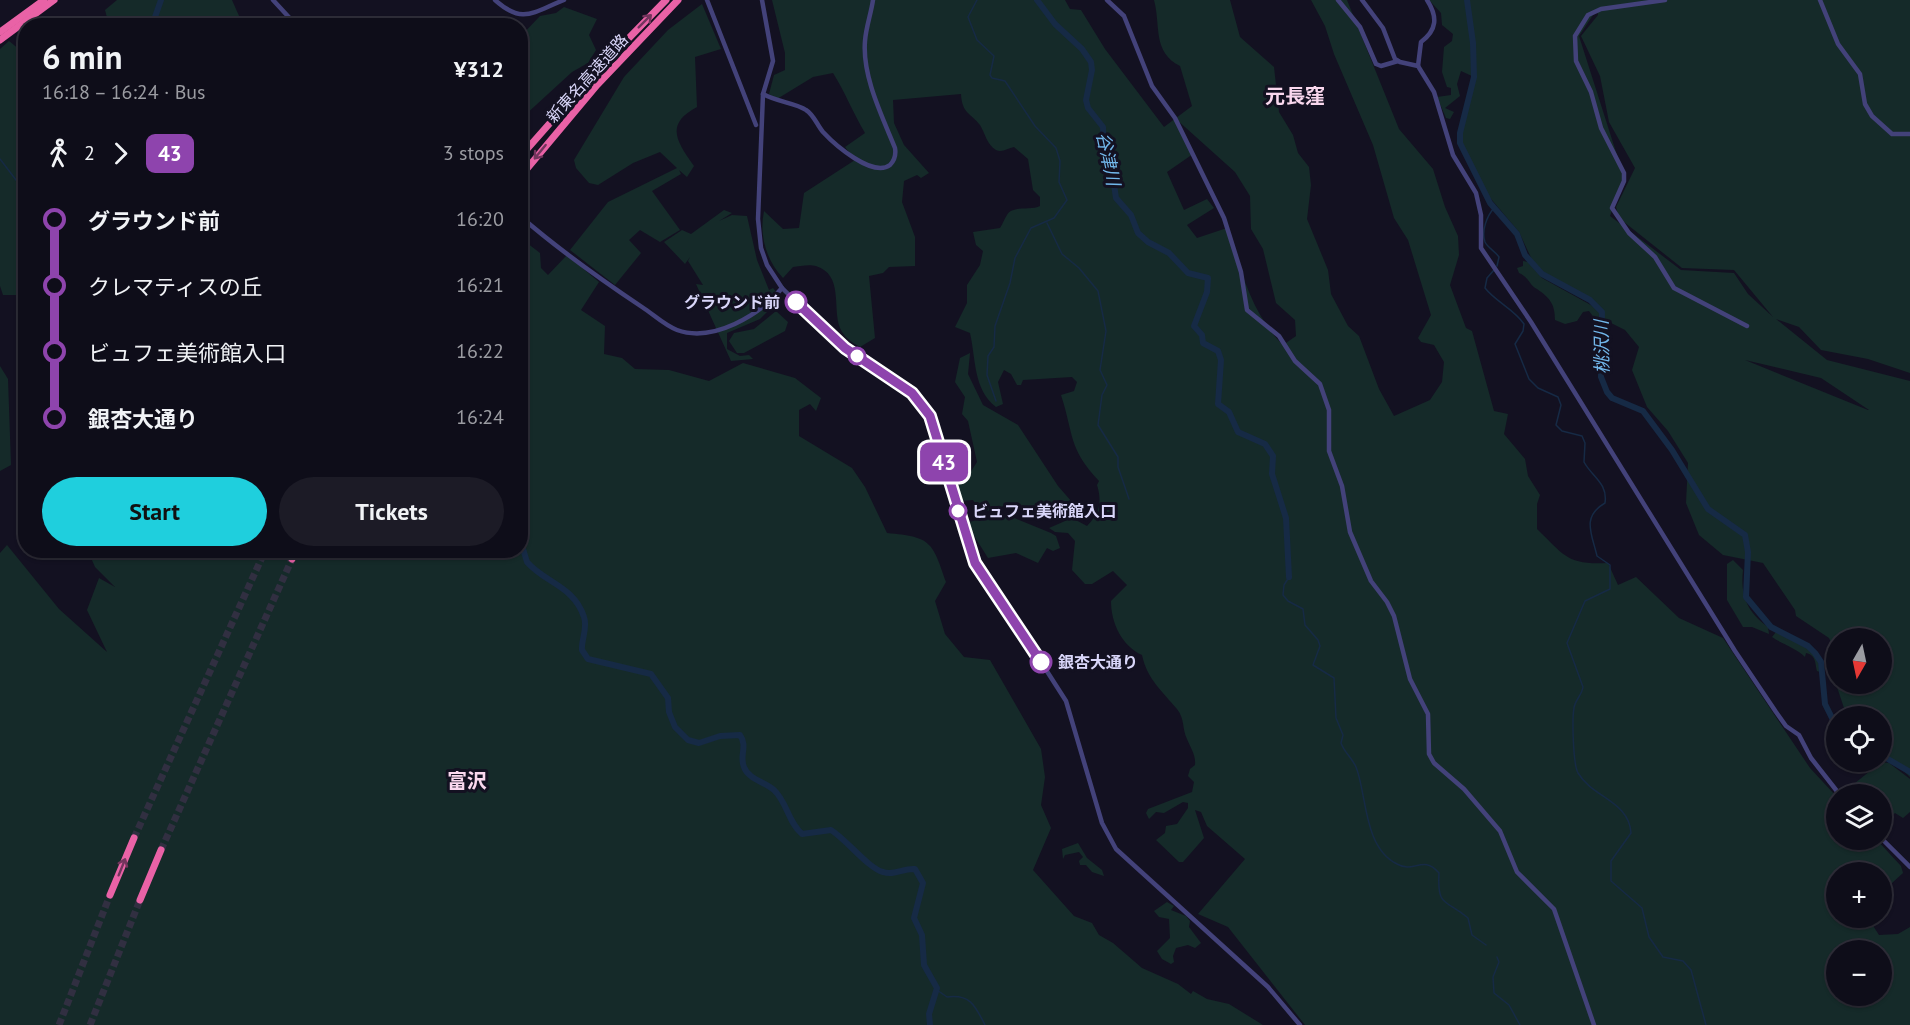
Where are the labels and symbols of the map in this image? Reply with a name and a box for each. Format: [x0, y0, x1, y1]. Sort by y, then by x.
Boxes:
one-way arrow [637, 14, 652, 28]
street label: 新東名高速道路 [542, 30, 632, 126]
district label: 元長窪 [1265, 83, 1325, 109]
water label: 谷津川 [1092, 130, 1126, 190]
one-way arrow [534, 144, 547, 160]
marker: グラウンド前 [785, 291, 807, 313]
place label: グラウンド前 [684, 292, 780, 312]
water label: 桃沢川 [1589, 318, 1613, 374]
unlabelled marker [848, 347, 866, 365]
line badge: 43 [917, 442, 971, 482]
place label: ビュフェ美術館入口 [972, 501, 1116, 521]
marker: ビュフェ美術館入口 [949, 502, 967, 520]
north arrow [1826, 628, 1892, 694]
marker: 銀杏大通り [1030, 651, 1052, 673]
place label: 銀杏大通り [1058, 652, 1138, 672]
district label: 富沢 [447, 768, 487, 794]
one-way arrow [117, 858, 128, 876]

